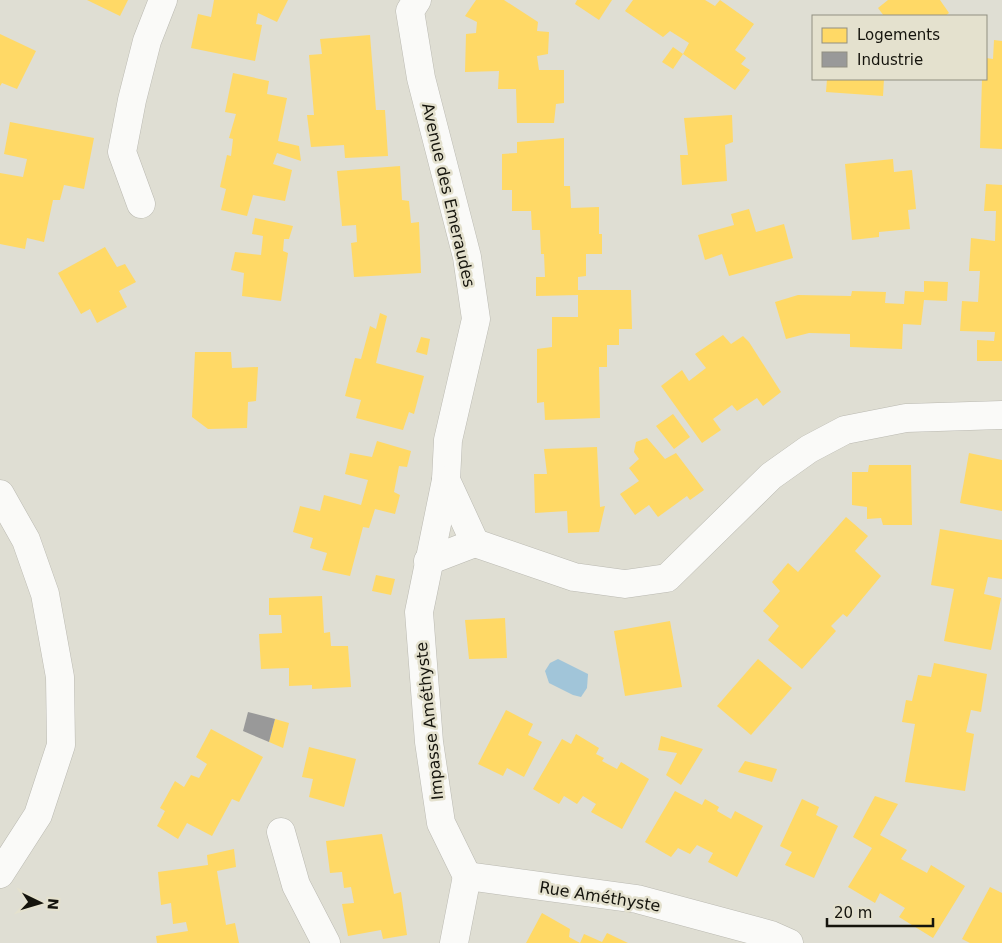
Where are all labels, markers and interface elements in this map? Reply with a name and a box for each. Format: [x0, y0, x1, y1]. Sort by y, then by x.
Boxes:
legend [812, 15, 987, 80]
text: Logements [857, 26, 940, 44]
text: Industrie [857, 51, 923, 69]
street label: Avenue des Emeraudes [418, 101, 479, 289]
street label: Impasse Améthyste [412, 641, 447, 801]
north arrow [15, 878, 65, 928]
street label: Rue Améthyste [538, 878, 662, 915]
scale bar [827, 896, 933, 928]
text: N [44, 898, 61, 911]
text: 20 m [834, 904, 872, 922]

